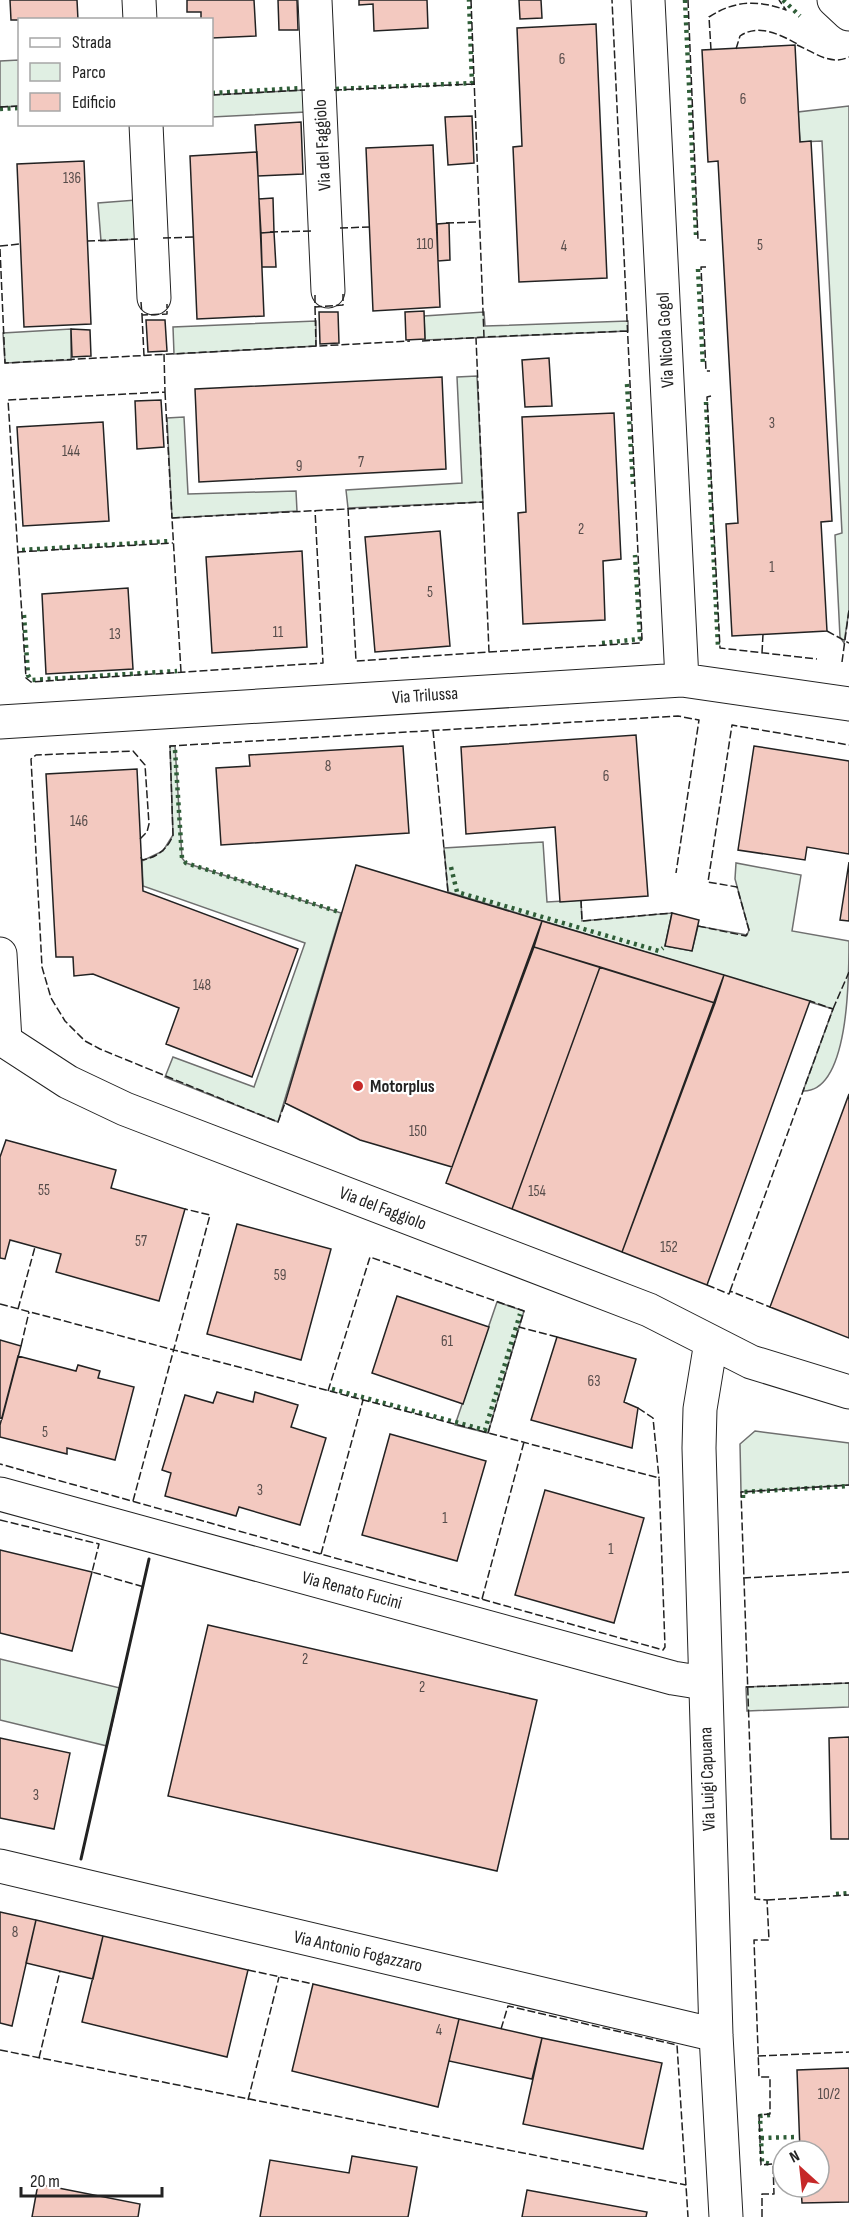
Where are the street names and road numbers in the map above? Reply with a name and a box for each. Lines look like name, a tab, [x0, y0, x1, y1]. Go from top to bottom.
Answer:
street label: Via del Faggiolo	[310, 99, 335, 191]
street label: Via Nicola Gogol	[653, 292, 678, 388]
street label: Via Trilussa	[391, 683, 459, 708]
street label: Via del Faggiolo	[336, 1182, 429, 1235]
street label: Via Renato Fucini	[299, 1567, 404, 1614]
street label: Via Luigi Capuana	[695, 1727, 720, 1831]
street label: Via Antonio Fogazzaro	[292, 1926, 424, 1976]

